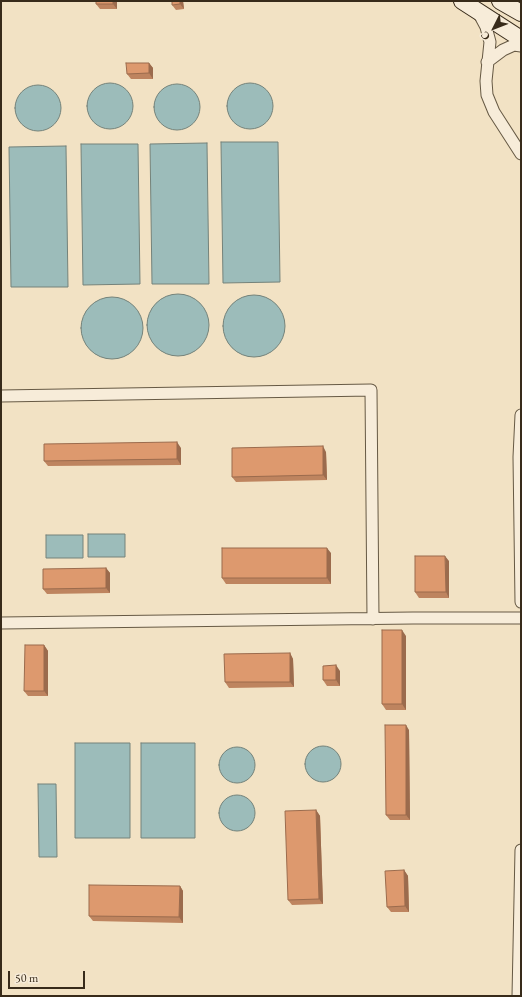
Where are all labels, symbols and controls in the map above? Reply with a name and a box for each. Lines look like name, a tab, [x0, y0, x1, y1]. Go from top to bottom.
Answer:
north arrow	[474, 8, 514, 48]
text: С	[477, 28, 493, 44]
scale bar	[10, 963, 87, 989]
text: 50 m	[15, 970, 38, 986]

